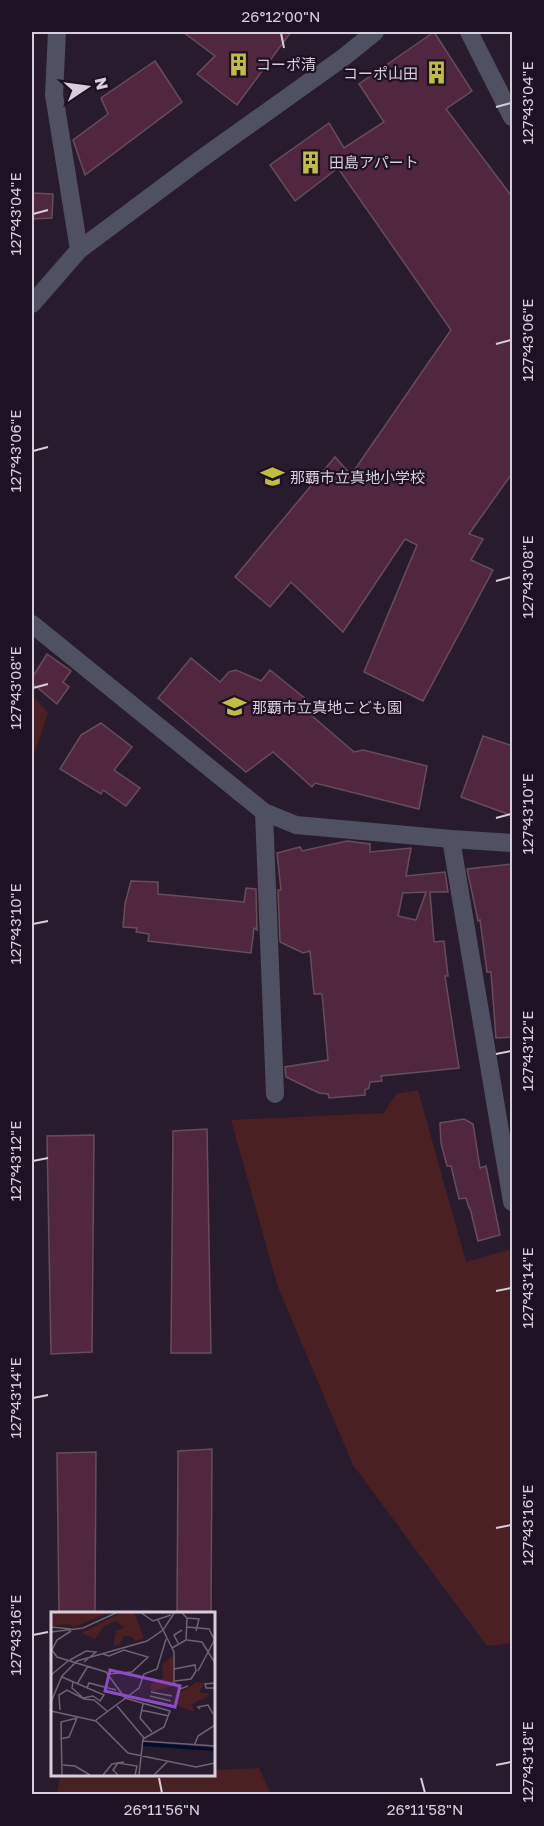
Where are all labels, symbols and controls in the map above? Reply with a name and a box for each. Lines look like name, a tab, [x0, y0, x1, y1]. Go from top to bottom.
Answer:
text: 26°12'00"N	[242, 7, 320, 25]
building icon: コーポ清	[225, 51, 251, 77]
place label: コーポ清	[256, 55, 316, 73]
north arrow	[57, 57, 117, 117]
building icon: コーポ山田	[423, 60, 449, 86]
text: 127°43'04"E	[518, 61, 536, 145]
place label: コーポ山田	[343, 64, 418, 82]
text: N	[91, 75, 113, 92]
building icon: 田島アパート	[298, 149, 324, 175]
place label: 田島アパート	[329, 153, 419, 171]
text: 127°43'04"E	[6, 172, 24, 256]
text: 127°43'06"E	[518, 298, 536, 382]
text: 127°43'06"E	[6, 409, 24, 493]
school or university icon: 那覇市立真地小学校	[259, 464, 285, 490]
place label: 那覇市立真地小学校	[290, 468, 425, 486]
text: 127°43'08"E	[518, 535, 536, 619]
text: 127°43'08"E	[6, 646, 24, 730]
school or university icon: 那覇市立真地こども園	[221, 694, 247, 720]
place label: 那覇市立真地こども園	[252, 698, 402, 716]
text: 127°43'10"E	[518, 773, 536, 855]
text: 127°43'10"E	[6, 883, 24, 965]
text: 127°43'12"E	[518, 1011, 536, 1091]
text: 127°43'12"E	[6, 1121, 24, 1201]
text: 127°43'14"E	[518, 1247, 536, 1329]
text: 127°43'14"E	[6, 1357, 24, 1439]
text: 127°43'16"E	[518, 1484, 536, 1566]
text: 127°43'16"E	[6, 1594, 24, 1676]
inset map	[51, 1612, 214, 1775]
text: 127°43'18"E	[518, 1721, 536, 1803]
text: 26°11'56"N	[124, 1800, 200, 1818]
text: 26°11'58"N	[387, 1800, 463, 1818]

